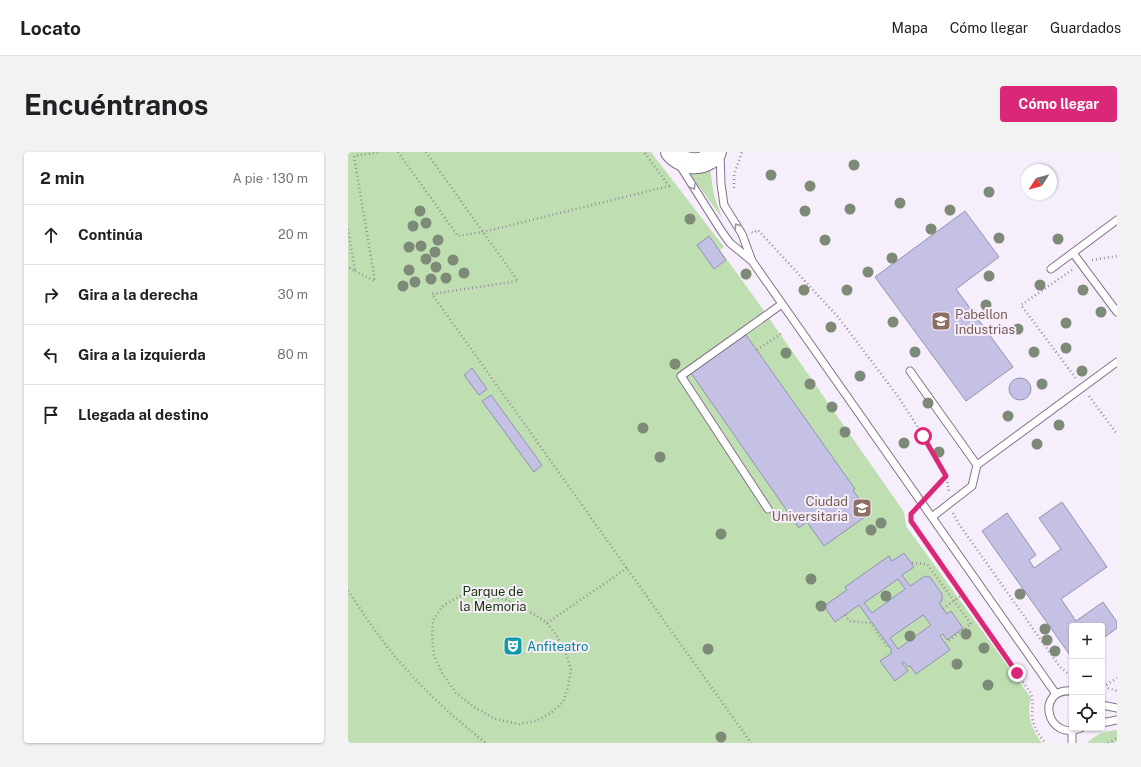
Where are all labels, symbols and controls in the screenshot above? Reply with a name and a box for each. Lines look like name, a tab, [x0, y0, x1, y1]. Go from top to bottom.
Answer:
text: Locato	[20, 17, 81, 39]
text: Mapa	[892, 20, 928, 36]
text: Cómo llegar	[950, 20, 1028, 36]
text: Guardados	[1050, 20, 1121, 36]
button: Cómo llegar	[1000, 86, 1117, 122]
text: Encuéntranos	[24, 88, 209, 121]
north arrow	[1021, 164, 1057, 200]
text: 2 min	[40, 168, 85, 188]
text: A pie · 130 m	[232, 171, 308, 186]
one-way arrow	[688, 183, 696, 190]
one-way arrow	[734, 223, 742, 230]
icon: ahead	[40, 224, 62, 246]
text: Continúa	[78, 226, 143, 243]
text: 20 m	[278, 227, 308, 242]
icon: right	[40, 284, 62, 306]
text: Gira a la derecha	[78, 286, 198, 303]
text: 30 m	[278, 287, 308, 302]
place label: Pabellon Industrias	[955, 307, 1015, 337]
school or university icon: Pabellon Industrias	[930, 310, 952, 332]
icon: left	[40, 344, 62, 366]
text: Gira a la izquierda	[78, 346, 206, 363]
text: 80 m	[277, 347, 308, 362]
icon: arrive	[40, 404, 62, 426]
text: Llegada al destino	[78, 406, 209, 423]
route start	[914, 427, 932, 445]
place label: Ciudad Universitaria	[772, 494, 848, 524]
school or university icon: Ciudad Universitaria	[851, 497, 873, 519]
park label: Parque de la Memoria	[459, 584, 527, 614]
map controls	[1069, 623, 1105, 731]
button: +	[1069, 623, 1105, 659]
theatre icon: Anfiteatro	[502, 635, 524, 657]
place label: Anfiteatro	[527, 639, 588, 654]
button: −	[1069, 659, 1105, 695]
route end	[1008, 664, 1026, 682]
button: locate	[1069, 695, 1105, 731]

